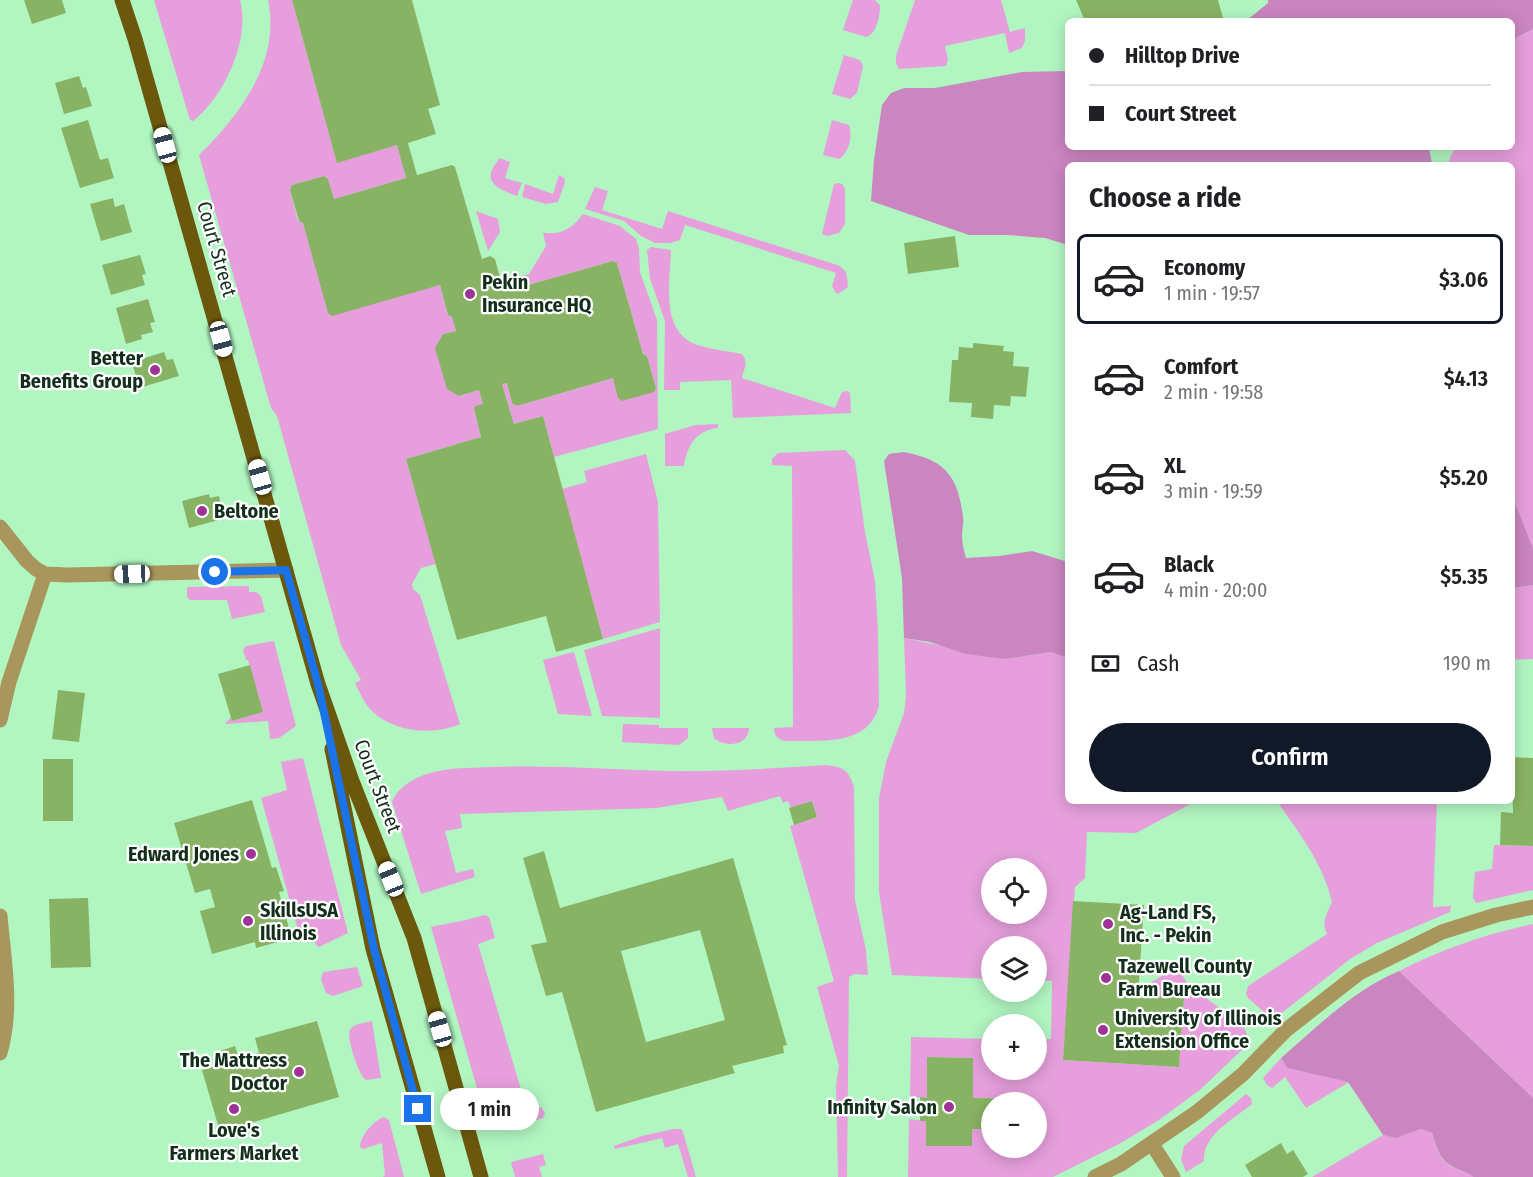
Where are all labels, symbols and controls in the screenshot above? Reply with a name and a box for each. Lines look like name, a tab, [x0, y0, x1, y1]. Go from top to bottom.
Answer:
text: Hilltop Drive	[1125, 42, 1240, 69]
text: Court Street	[1125, 100, 1236, 127]
car	[152, 125, 178, 165]
text: Choose a ride	[1089, 182, 1241, 214]
street label: Court Street	[192, 199, 242, 300]
icon: car	[1092, 252, 1146, 306]
text: Economy	[1164, 254, 1245, 281]
text: $3.06	[1439, 266, 1488, 293]
place label: Pekin Insurance HQ	[482, 270, 592, 317]
text: 1 min · 19:57	[1164, 281, 1260, 305]
marker: Pekin Insurance HQ	[463, 287, 477, 301]
car	[208, 319, 234, 359]
place label: Better Benefits Group	[20, 346, 144, 393]
icon: car	[1092, 351, 1146, 405]
text: Comfort	[1164, 353, 1238, 380]
marker: Better Benefits Group	[148, 363, 162, 377]
text: $4.13	[1444, 365, 1488, 392]
text: 2 min · 19:58	[1164, 380, 1263, 404]
icon: car	[1092, 450, 1146, 504]
text: XL	[1164, 452, 1186, 479]
car	[246, 457, 274, 497]
text: $5.20	[1440, 464, 1488, 491]
text: 3 min · 19:59	[1164, 479, 1263, 503]
place label: Beltone	[214, 499, 279, 523]
marker: Beltone	[195, 504, 209, 518]
icon: car	[1092, 549, 1146, 603]
text: Black	[1164, 551, 1214, 578]
route start	[201, 558, 228, 585]
text: $5.35	[1440, 563, 1488, 590]
car	[114, 564, 150, 584]
text: 4 min · 20:00	[1164, 578, 1267, 602]
icon: cash	[1089, 647, 1122, 680]
text: Cash	[1137, 650, 1180, 677]
text: 190 m	[1443, 651, 1491, 675]
button: Confirm	[1089, 723, 1491, 792]
street label: Court Street	[349, 736, 407, 837]
place label: Edward Jones	[128, 842, 239, 866]
marker: Edward Jones	[244, 847, 258, 861]
map controls	[981, 858, 1047, 1158]
button: locate	[981, 858, 1047, 924]
car	[376, 859, 406, 899]
place label: SkillsUSA Illinois	[260, 898, 339, 945]
place label: Ag-Land FS, Inc. - Pekin	[1119, 900, 1216, 947]
marker: SkillsUSA Illinois	[241, 914, 255, 928]
marker: Ag-Land FS, Inc. - Pekin	[1101, 917, 1115, 931]
button: layers	[981, 936, 1047, 1002]
place label: Tazewell County Farm Bureau	[1118, 954, 1253, 1001]
marker: Tazewell County Farm Bureau	[1099, 971, 1113, 985]
place label: University of Illinois Extension Office	[1115, 1006, 1282, 1053]
car	[426, 1009, 454, 1049]
button: +	[981, 1014, 1047, 1080]
marker: University of Illinois Extension Office	[1096, 1023, 1110, 1037]
place label: The Mattress Doctor	[180, 1048, 288, 1095]
marker: The Mattress Doctor	[292, 1065, 306, 1079]
callout: 1 min	[439, 1088, 538, 1130]
button: −	[981, 1092, 1047, 1158]
route end	[404, 1095, 431, 1122]
place label: Infinity Salon	[827, 1095, 937, 1119]
text: 1 min	[468, 1097, 511, 1121]
marker: Infinity Salon	[942, 1100, 956, 1114]
marker: Love's Farmers Market	[227, 1102, 241, 1116]
place label: Love's Farmers Market	[169, 1118, 299, 1165]

